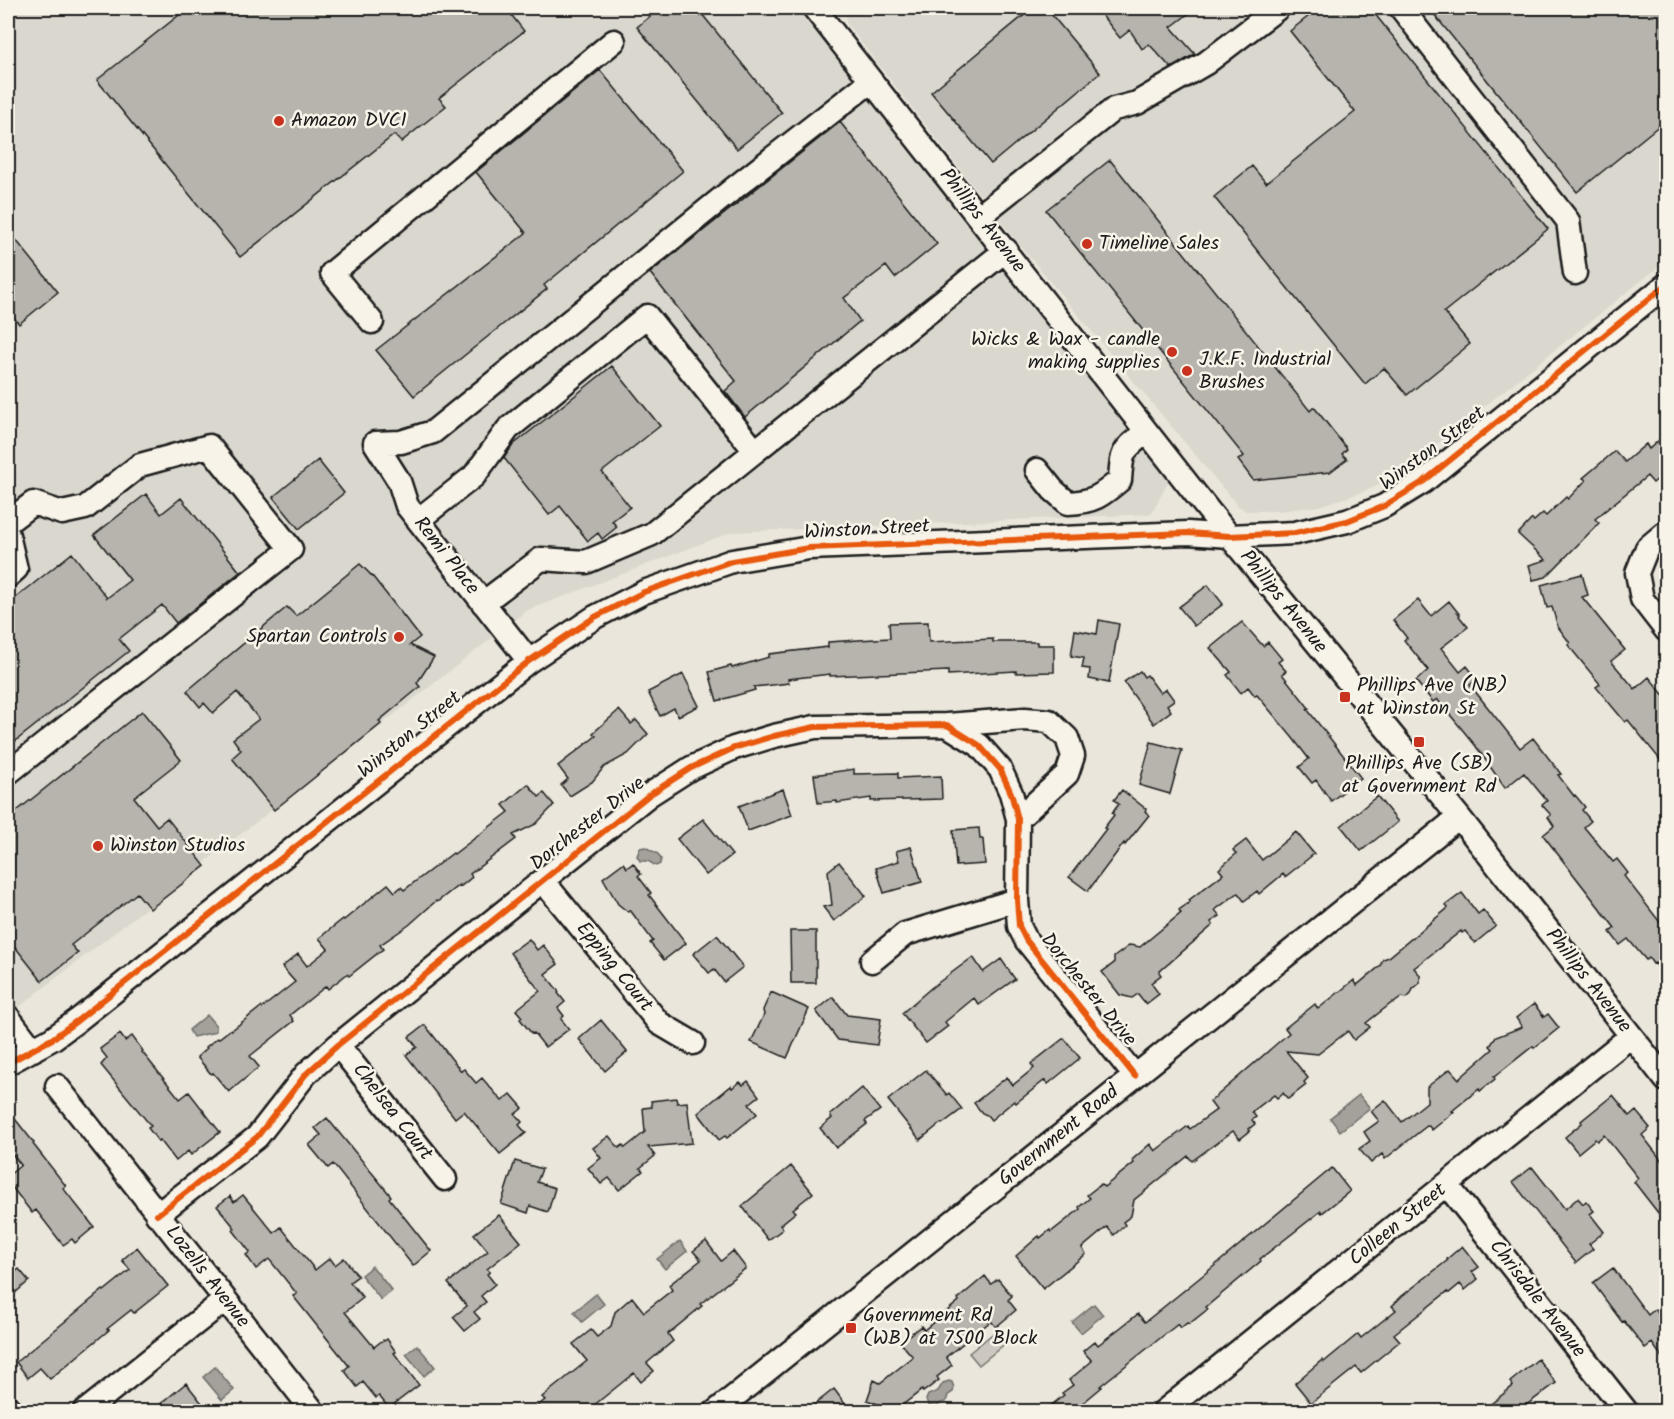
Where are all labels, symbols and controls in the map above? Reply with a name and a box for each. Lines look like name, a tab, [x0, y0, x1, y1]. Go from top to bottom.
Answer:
place label: Amazon DVC1	[291, 105, 407, 137]
marker: Amazon DVC1	[272, 114, 286, 128]
street label: Phillips Avenue	[931, 162, 1033, 280]
place label: Timeline Sales	[1099, 228, 1220, 260]
marker: Timeline Sales	[1080, 237, 1094, 251]
place label: Wicks & Wax - candle making supplies	[971, 324, 1160, 379]
place label: J.K.F. Industrial Brushes	[1199, 344, 1331, 399]
marker: Wicks & Wax - candle making supplies	[1165, 345, 1179, 359]
marker: J.K.F. Industrial Brushes	[1180, 364, 1194, 378]
street label: Winston Street	[1373, 398, 1493, 500]
street label: Remi Place	[405, 510, 487, 602]
street label: Winston Street	[803, 511, 931, 549]
street label: Phillips Avenue	[1231, 543, 1335, 661]
place label: Spartan Controls	[246, 621, 387, 653]
marker: Spartan Controls	[392, 630, 406, 644]
place label: Phillips Ave (NB) at Winston St	[1357, 670, 1508, 725]
street label: Winston Street	[351, 683, 469, 787]
marker: Phillips Ave (NB) at Winston St	[1338, 690, 1352, 704]
marker: Phillips Ave (SB) at Government Rd	[1412, 735, 1426, 749]
place label: Phillips Ave (SB) at Government Rd	[1342, 748, 1497, 803]
street label: Dorchester Drive	[523, 769, 653, 879]
place label: Winston Studios	[110, 830, 246, 862]
marker: Winston Studios	[91, 839, 105, 853]
street label: Epping Court	[567, 915, 661, 1020]
street label: Phillips Avenue	[1537, 922, 1639, 1040]
street label: Dorchester Drive	[1032, 926, 1144, 1054]
street label: Chelsea Court	[344, 1056, 441, 1168]
street label: Government Road	[992, 1077, 1127, 1195]
street label: Colleen Street	[1342, 1175, 1454, 1275]
street label: Lozells Avenue	[157, 1219, 257, 1335]
street label: Chrisdale Avenue	[1480, 1233, 1594, 1365]
place label: Government Rd (WB) at 7500 Block	[863, 1300, 1038, 1355]
marker: Government Rd (WB) at 7500 Block	[844, 1321, 858, 1335]

